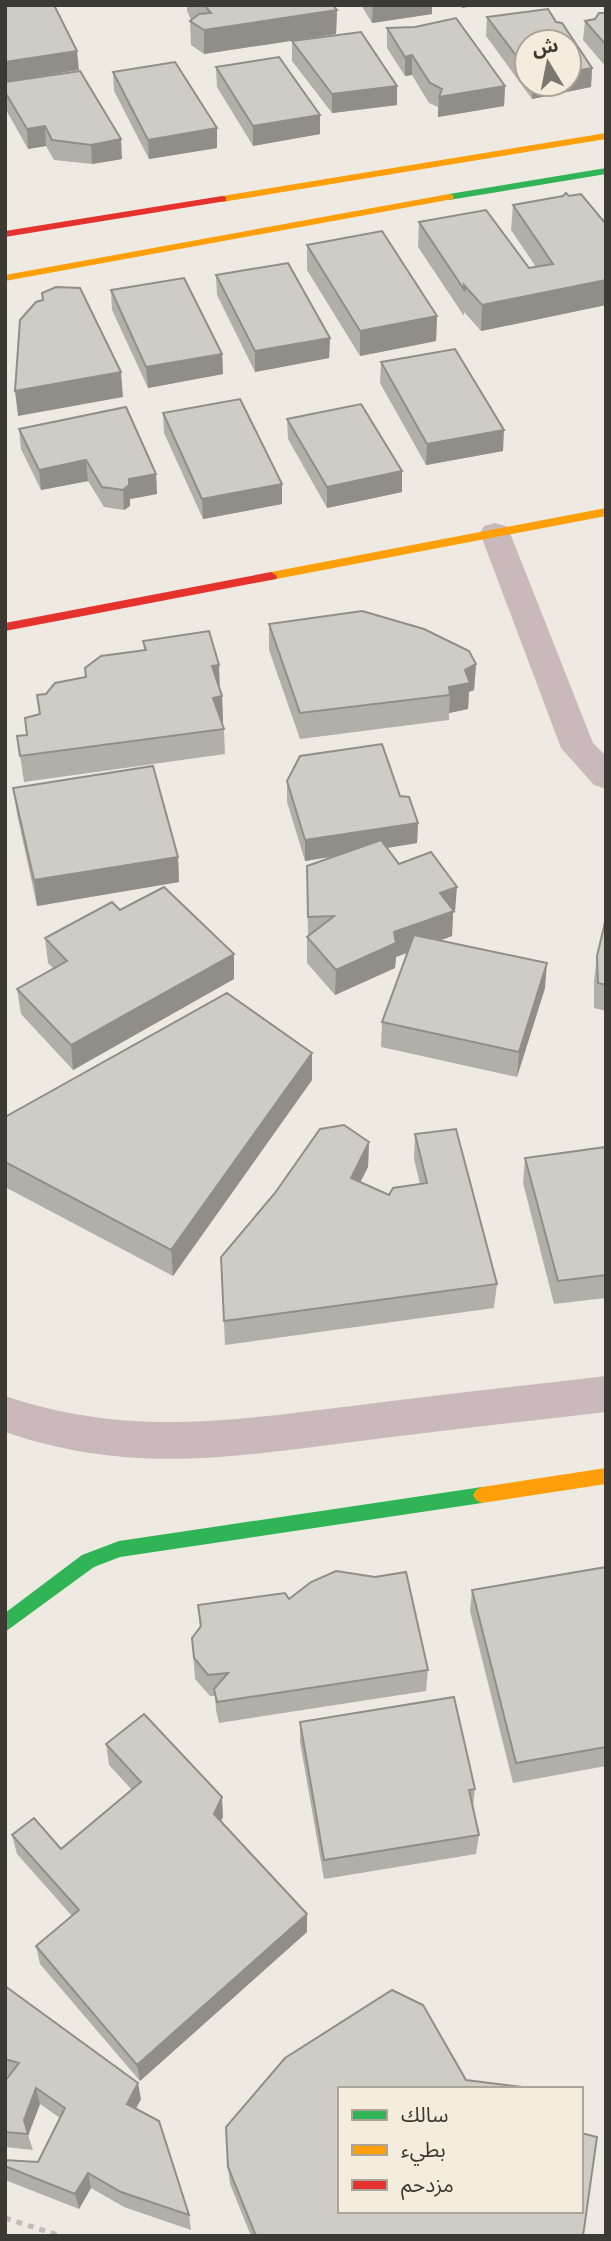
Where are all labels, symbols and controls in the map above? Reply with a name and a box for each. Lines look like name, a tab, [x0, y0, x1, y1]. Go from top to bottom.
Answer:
north arrow	[513, 28, 583, 98]
text: ش	[530, 31, 560, 61]
legend	[338, 2087, 583, 2213]
text: سالك	[401, 2100, 448, 2128]
text: بطيء	[401, 2135, 446, 2166]
text: مزدحم	[401, 2170, 454, 2200]

